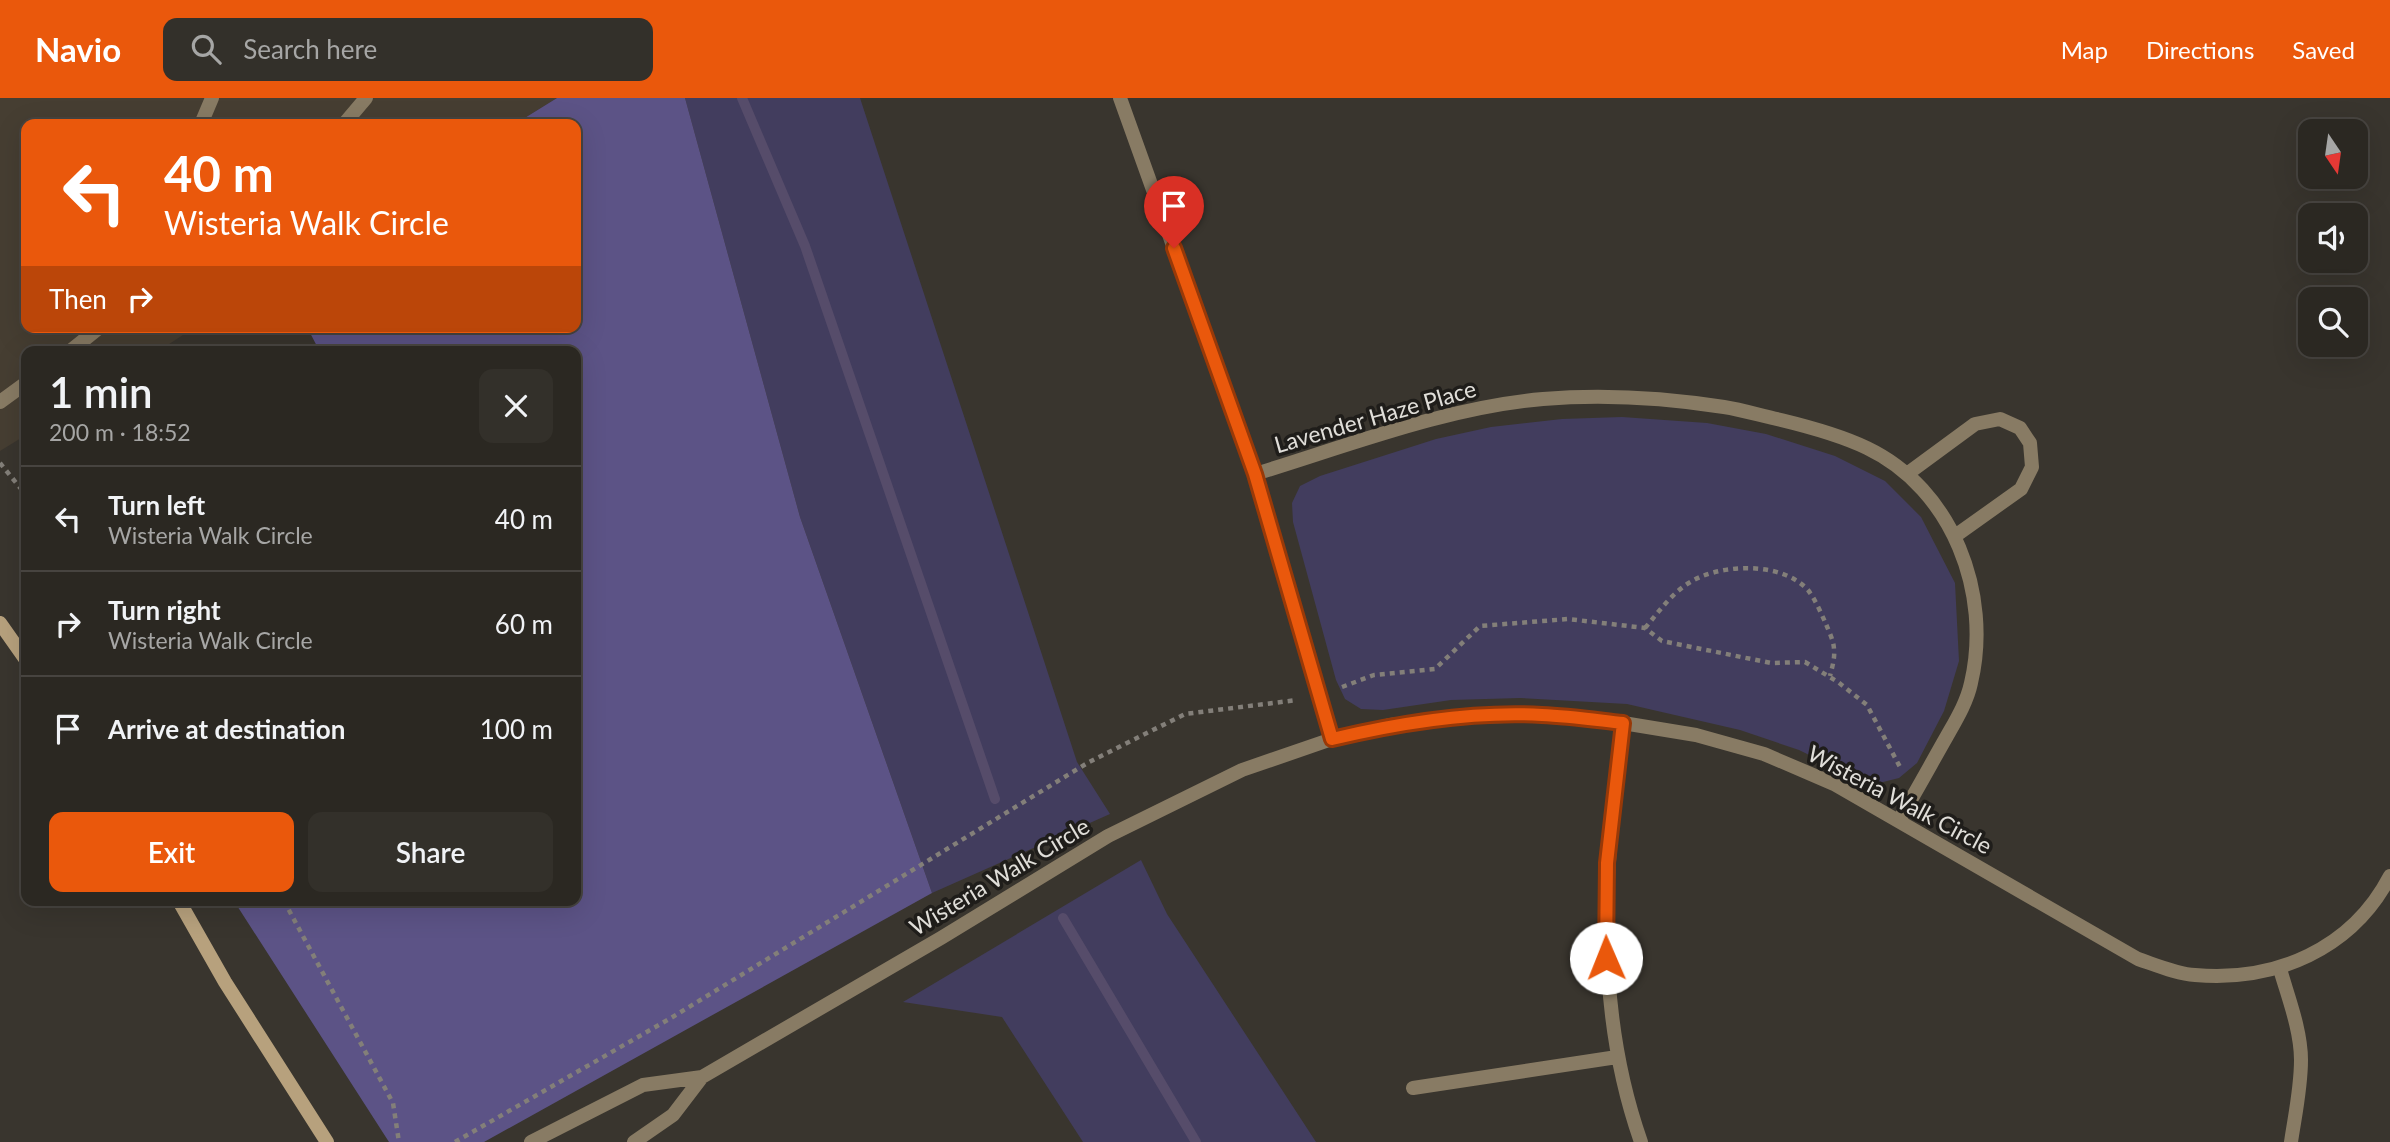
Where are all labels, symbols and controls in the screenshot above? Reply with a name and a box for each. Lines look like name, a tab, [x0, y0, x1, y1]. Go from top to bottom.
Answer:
search box	[163, 18, 653, 81]
text: Navio	[35, 29, 121, 69]
icon: search	[187, 30, 225, 68]
text: Search here	[243, 33, 377, 65]
text: Map	[2061, 35, 2108, 64]
text: Directions	[2146, 35, 2254, 64]
text: Saved	[2292, 35, 2355, 64]
north arrow	[2298, 119, 2368, 189]
map controls	[2298, 119, 2368, 357]
text: 40 m	[164, 144, 274, 202]
icon: left	[49, 147, 140, 238]
pin	[1144, 176, 1204, 248]
icon: arrive	[1155, 187, 1193, 225]
text: Wisteria Walk Circle	[164, 203, 449, 242]
button: sound	[2298, 203, 2368, 273]
icon: right	[121, 280, 159, 318]
text: Then	[49, 283, 107, 315]
button: search	[2298, 287, 2368, 357]
text: 1 min	[49, 367, 153, 417]
button: close	[479, 369, 553, 443]
street label: Lavender Haze Place	[1271, 374, 1479, 458]
text: 200 m · 18:52	[49, 418, 191, 446]
text: Turn left	[108, 489, 205, 521]
icon: left	[49, 500, 87, 538]
text: 40 m	[495, 503, 553, 535]
text: Wisteria Walk Circle	[108, 521, 313, 549]
text: Turn right	[108, 594, 221, 626]
icon: right	[49, 605, 87, 643]
text: 60 m	[495, 608, 553, 640]
text: Wisteria Walk Circle	[108, 626, 313, 654]
icon: arrive	[49, 710, 87, 748]
text: Arrive at destination	[108, 713, 345, 745]
text: 100 m	[480, 713, 553, 745]
street label: Wisteria Walk Circle	[1803, 739, 1997, 859]
street label: Wisteria Walk Circle	[904, 811, 1094, 941]
button: Exit	[49, 812, 294, 892]
button: Share	[308, 812, 553, 892]
position arrow	[1569, 921, 1643, 995]

